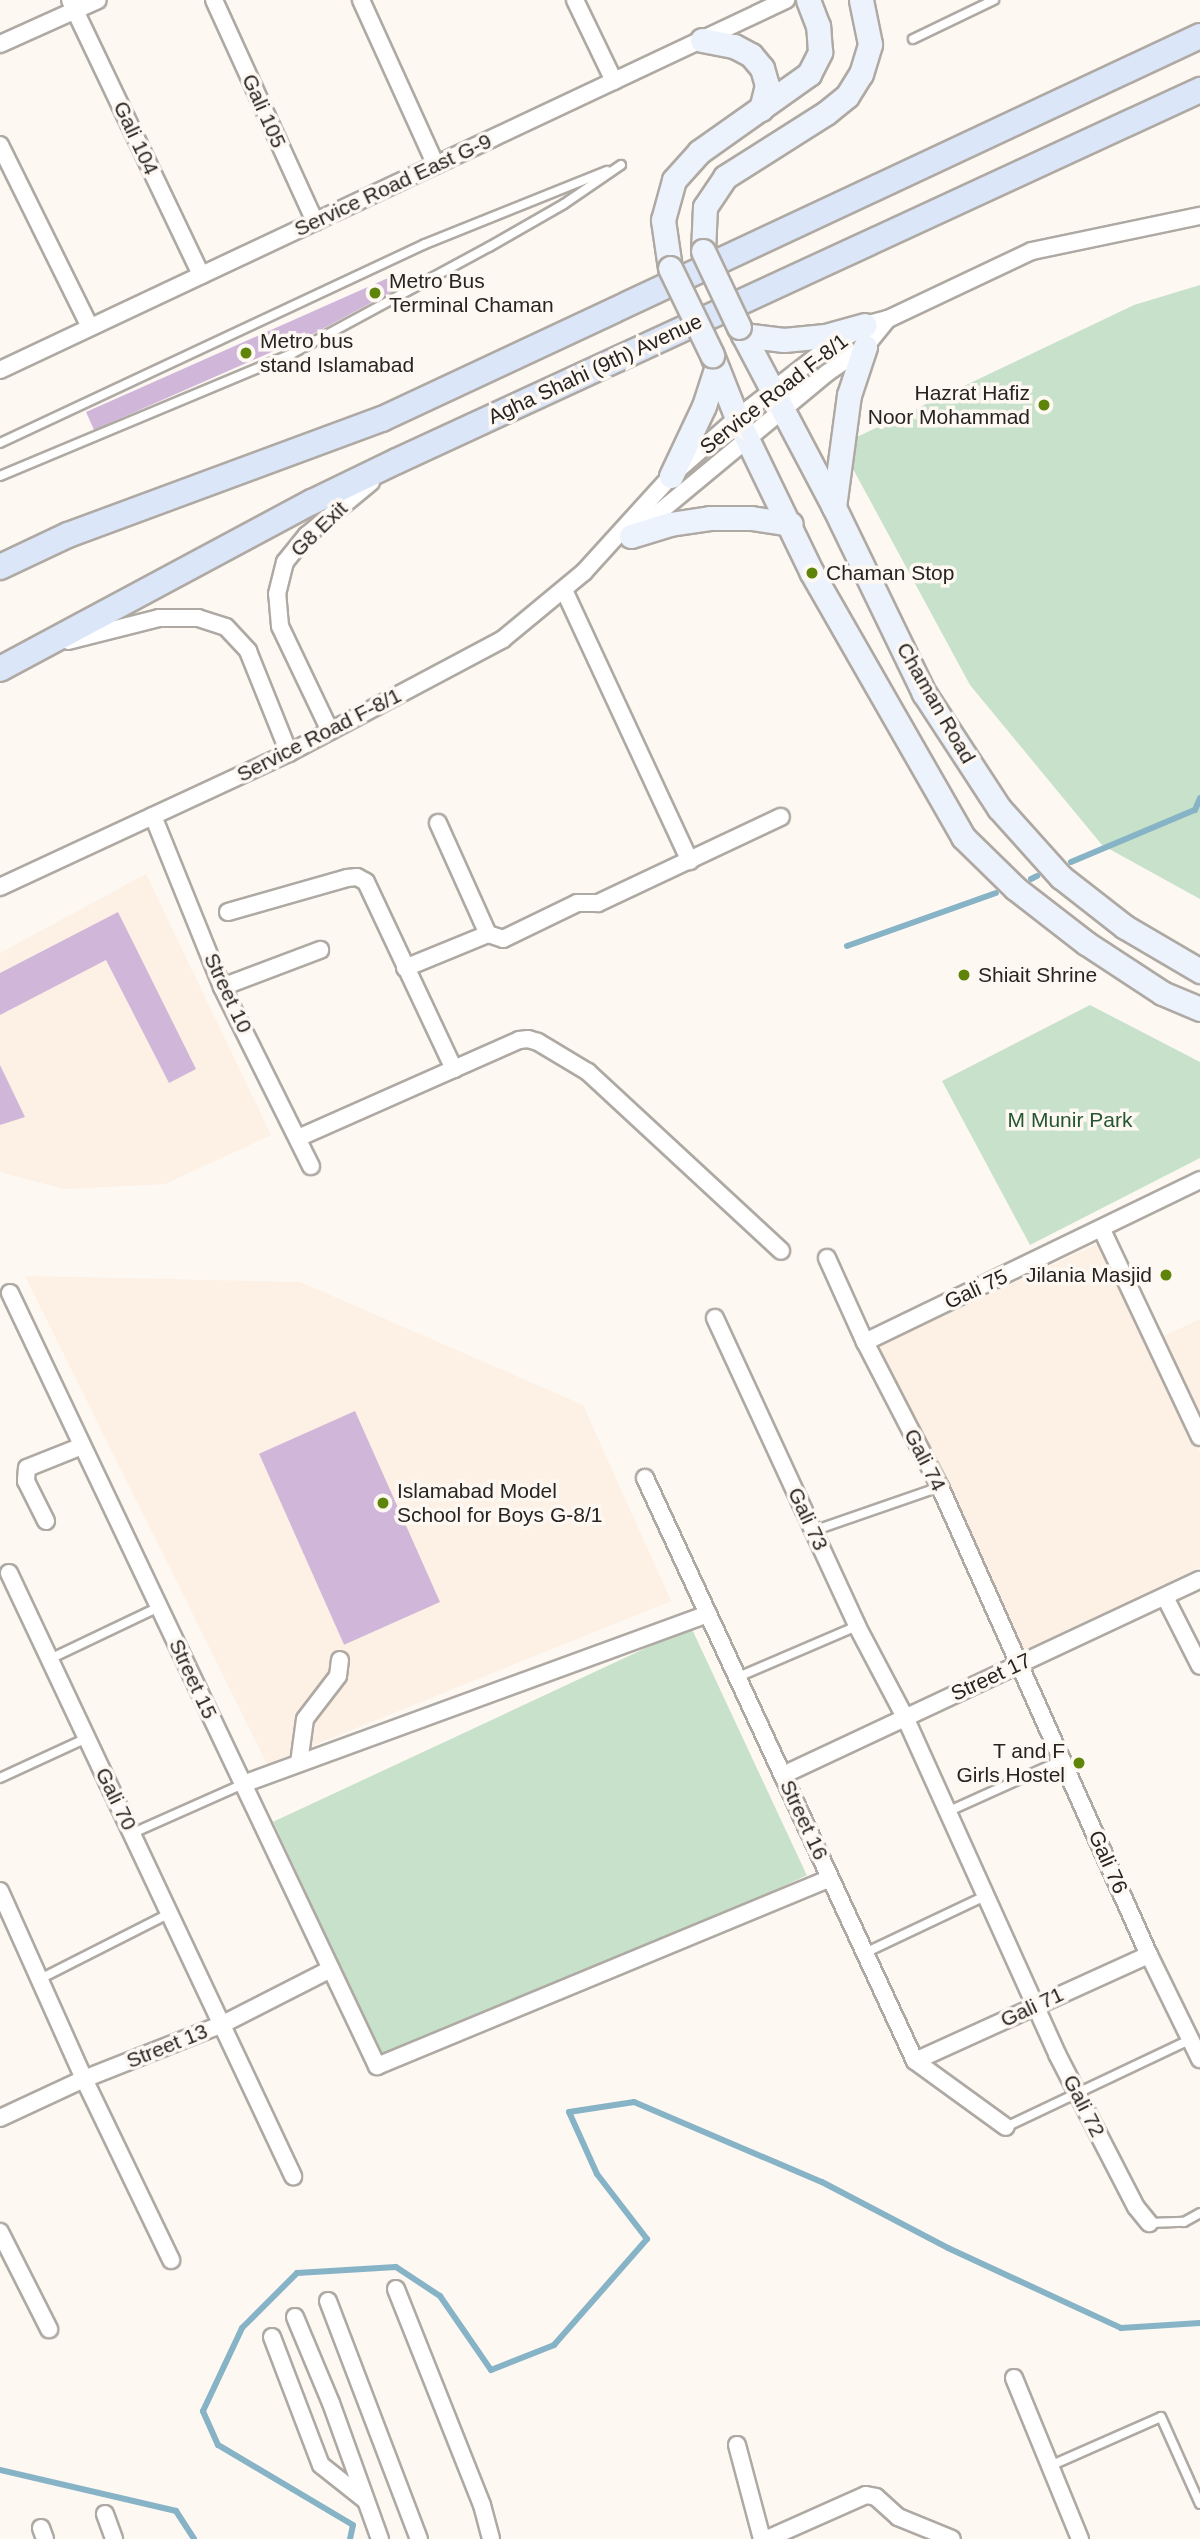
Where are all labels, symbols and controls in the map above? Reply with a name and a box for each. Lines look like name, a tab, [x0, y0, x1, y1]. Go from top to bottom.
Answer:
street label: Gali 105	[237, 70, 291, 152]
street label: Gali 104	[108, 97, 164, 179]
street label: Service Road East G-9	[290, 128, 496, 242]
place label: Metro Bus Terminal Chaman	[389, 268, 554, 318]
marker: Metro Bus Terminal Chaman	[367, 285, 383, 301]
street label: Agha Shahi (9th) Avenue	[484, 308, 706, 430]
place label: Metro bus stand Islamabad	[260, 328, 414, 378]
street label: Service Road F-8/1	[695, 328, 853, 460]
marker: Metro bus stand Islamabad	[238, 345, 254, 361]
place label: Hazrat Hafiz Noor Mohammad	[868, 380, 1030, 430]
marker: Hazrat Hafiz Noor Mohammad	[1036, 397, 1052, 413]
street label: G8 Exit	[285, 496, 353, 562]
place label: Chaman Stop	[826, 560, 954, 586]
marker: Chaman Stop	[804, 565, 820, 581]
street label: Chaman Road	[891, 638, 981, 768]
street label: Service Road F-8/1	[233, 683, 405, 787]
street label: Street 10	[199, 949, 257, 1037]
place label: Shiait Shrine	[978, 962, 1097, 988]
marker: Shiait Shrine	[956, 967, 972, 983]
park label: M Munir Park	[1008, 1107, 1132, 1133]
place label: Jilania Masjid	[1026, 1262, 1152, 1288]
street label: Gali 75	[941, 1264, 1011, 1314]
marker: Jilania Masjid	[1158, 1267, 1174, 1283]
street label: Gali 74	[899, 1425, 951, 1495]
place label: Islamabad Model School for Boys G-8/1	[397, 1478, 602, 1528]
street label: Gali 73	[783, 1484, 833, 1554]
marker: Islamabad Model School for Boys G-8/1	[375, 1495, 391, 1511]
street label: Street 15	[164, 1635, 222, 1723]
street label: Street 17	[947, 1648, 1035, 1706]
place label: T and F Girls Hostel	[956, 1738, 1065, 1788]
marker: T and F Girls Hostel	[1071, 1755, 1087, 1771]
street label: Gali 70	[90, 1764, 142, 1834]
street label: Street 16	[775, 1776, 833, 1864]
street label: Gali 76	[1083, 1826, 1133, 1898]
street label: Gali 71	[997, 1982, 1067, 2032]
street label: Street 13	[123, 2018, 211, 2074]
street label: Gali 72	[1058, 2071, 1110, 2141]

